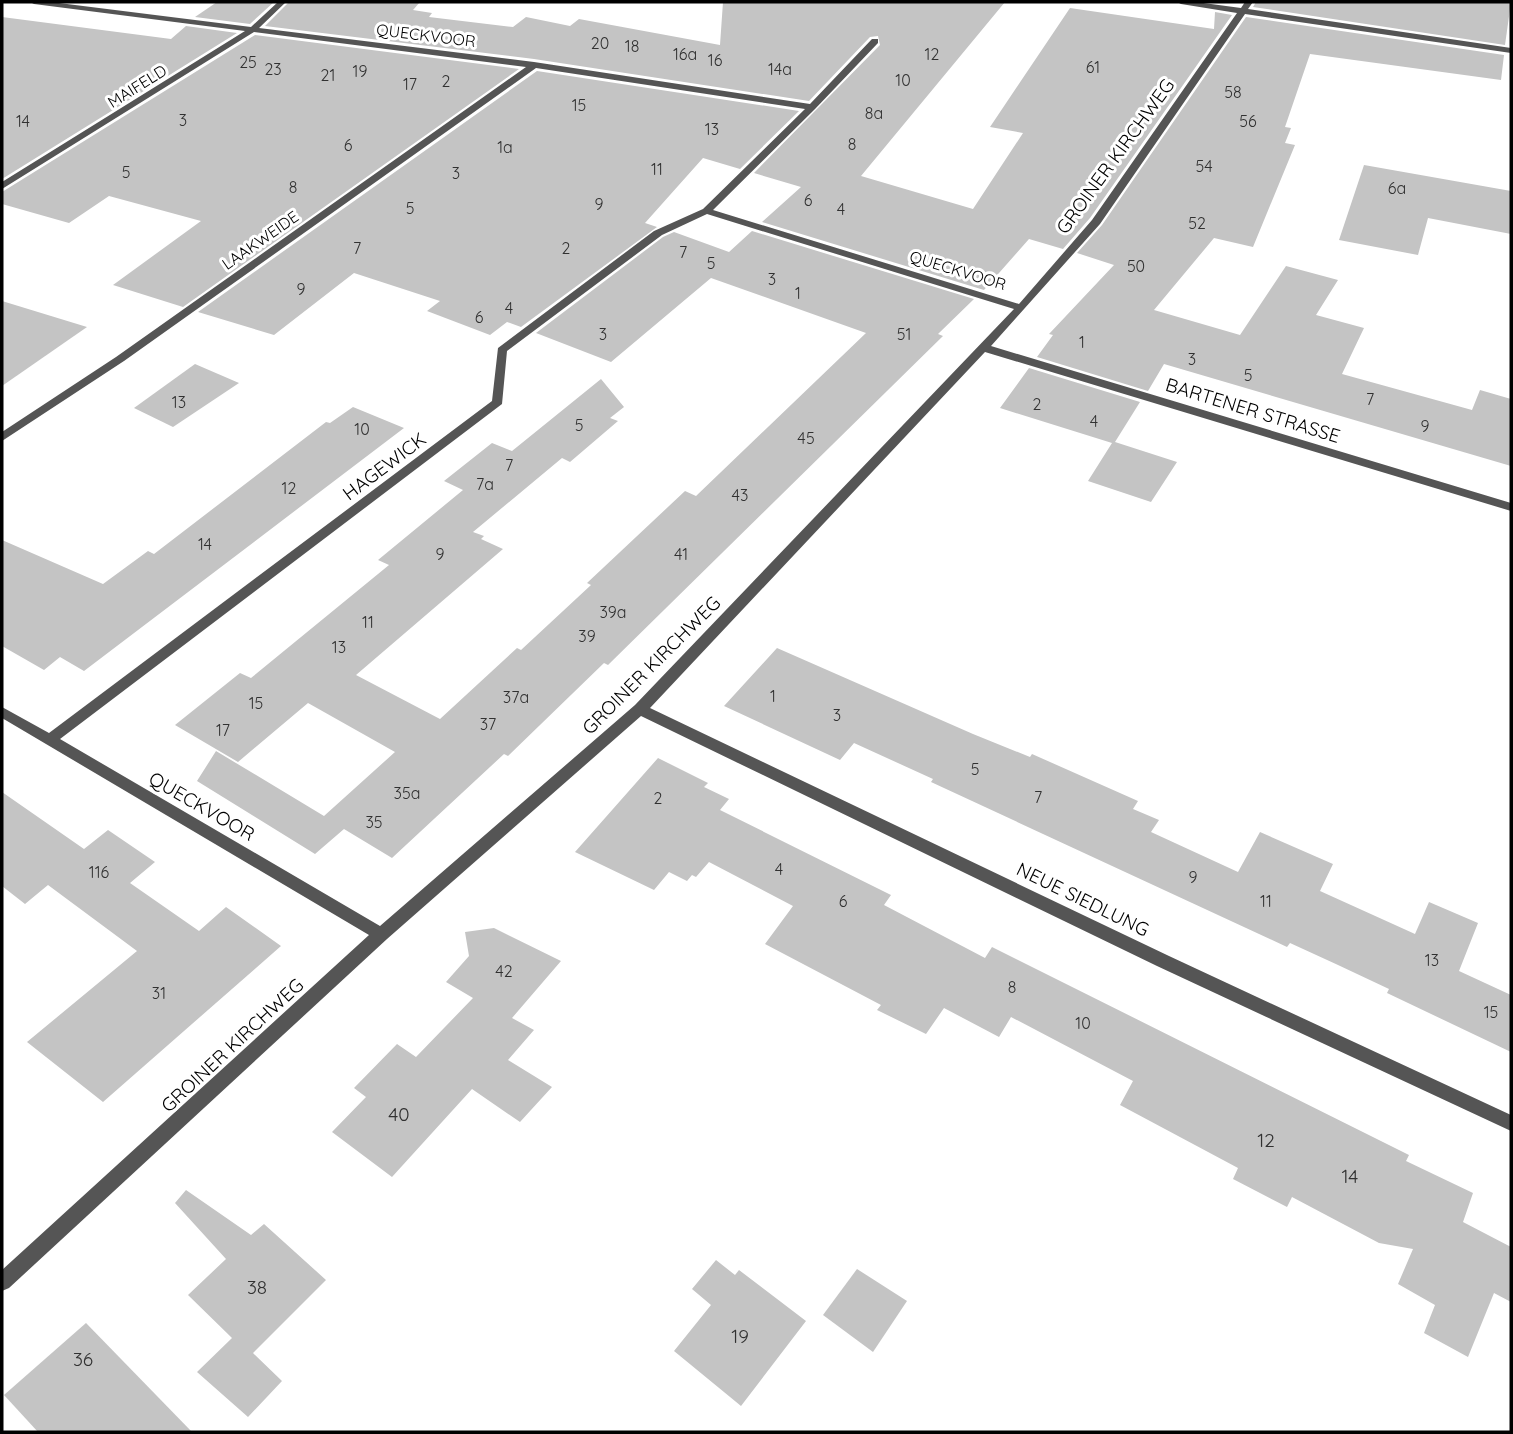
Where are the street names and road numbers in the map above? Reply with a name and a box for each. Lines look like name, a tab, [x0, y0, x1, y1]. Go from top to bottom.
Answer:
street label: QUECKVOOR	[375, 19, 477, 51]
street label: MAIFELD	[104, 60, 170, 112]
street label: GROINER KIRCHWEG	[1051, 74, 1179, 238]
street label: LAAKWEIDE	[218, 206, 302, 274]
street label: QUECKVOOR	[907, 246, 1009, 294]
street label: BARTENER STRASSE	[1163, 372, 1343, 448]
street label: HAGEWICK	[338, 427, 430, 505]
street label: GROINER KIRCHWEG	[577, 591, 725, 739]
street label: QUECKVOOR	[145, 766, 259, 846]
street label: NEUE SIEDLUNG	[1013, 857, 1153, 941]
street label: GROINER KIRCHWEG	[156, 973, 308, 1117]

